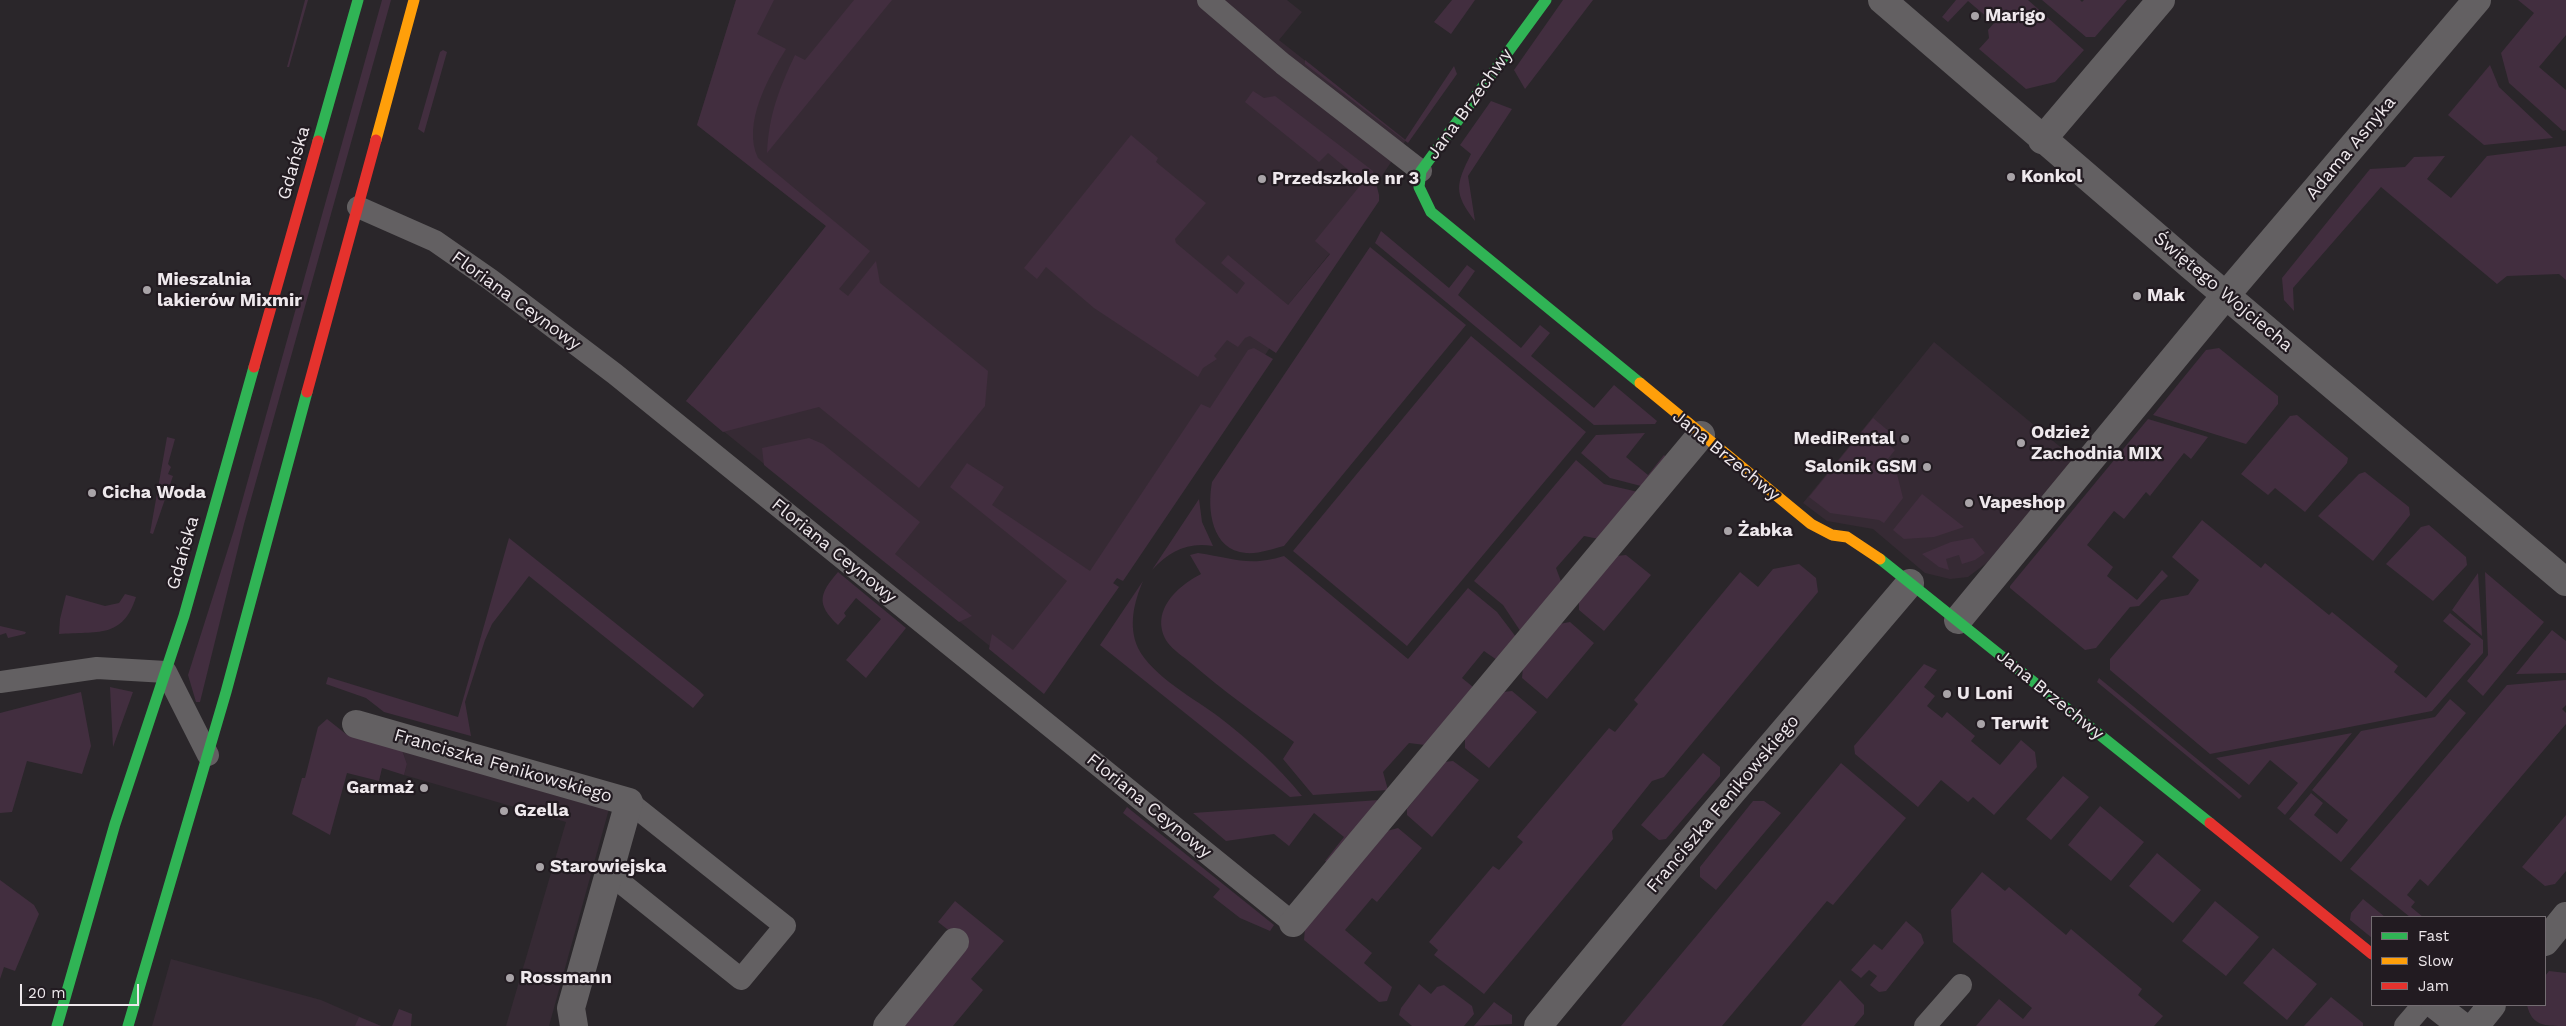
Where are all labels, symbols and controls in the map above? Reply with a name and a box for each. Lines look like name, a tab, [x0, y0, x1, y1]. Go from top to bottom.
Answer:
place label: Marigo	[1985, 5, 2046, 27]
marker: Marigo	[1969, 10, 1981, 22]
street label: Jana Brzechwy	[1423, 44, 1517, 164]
street label: Adama Asnyka	[2301, 92, 2401, 204]
street label: Gdańska	[273, 124, 315, 202]
place label: Konkol	[2021, 166, 2082, 188]
place label: Przedszkole nr 3	[1272, 168, 1419, 190]
marker: Konkol	[2005, 171, 2017, 183]
marker: Przedszkole nr 3	[1256, 173, 1268, 185]
street label: Świętego Wojciecha	[2149, 228, 2297, 356]
street label: Floriana Ceynowy	[447, 247, 585, 355]
place label: Mieszalnia lakierów Mixmir	[157, 269, 302, 312]
marker: Mieszalnia lakierów Mixmir	[141, 284, 153, 296]
place label: Mak	[2147, 285, 2185, 307]
marker: Mak	[2131, 290, 2143, 302]
street label: Jana Brzechwy	[1668, 406, 1784, 506]
place label: Odzież Zachodnia MIX	[2031, 422, 2162, 464]
place label: MediRental	[1794, 428, 1895, 450]
marker: MediRental	[1899, 433, 1911, 445]
marker: Odzież Zachodnia MIX	[2015, 437, 2027, 449]
place label: Salonik GSM	[1805, 456, 1917, 478]
marker: Salonik GSM	[1921, 461, 1933, 473]
place label: Cicha Woda	[102, 482, 206, 504]
marker: Cicha Woda	[86, 487, 98, 499]
place label: Vapeshop	[1979, 492, 2065, 514]
street label: Floriana Ceynowy	[767, 494, 901, 608]
marker: Vapeshop	[1963, 497, 1975, 509]
street label: Gdańska	[162, 514, 204, 592]
place label: Żabka	[1738, 520, 1793, 542]
marker: Żabka	[1722, 525, 1734, 537]
street label: Jana Brzechwy	[1992, 645, 2108, 745]
place label: U Loni	[1957, 683, 2013, 705]
marker: U Loni	[1941, 688, 1953, 700]
street label: Franciszka Fenikowskiego	[1642, 711, 1804, 897]
place label: Terwit	[1991, 713, 2049, 735]
marker: Terwit	[1975, 718, 1987, 730]
street label: Franciszka Fenikowskiego	[392, 725, 614, 807]
street label: Floriana Ceynowy	[1082, 749, 1216, 863]
place label: Garmaż	[346, 777, 414, 799]
marker: Garmaż	[418, 782, 430, 794]
place label: Gzella	[514, 800, 569, 822]
marker: Gzella	[498, 805, 510, 817]
place label: Starowiejska	[550, 856, 666, 878]
marker: Starowiejska	[534, 861, 546, 873]
legend	[2371, 916, 2546, 1006]
text: Fast	[2418, 927, 2449, 945]
text: Slow	[2418, 952, 2454, 970]
place label: Rossmann	[520, 967, 612, 989]
marker: Rossmann	[504, 972, 516, 984]
scale bar	[22, 974, 141, 1006]
text: Jam	[2418, 977, 2449, 995]
text: 20 m	[28, 984, 66, 1002]

